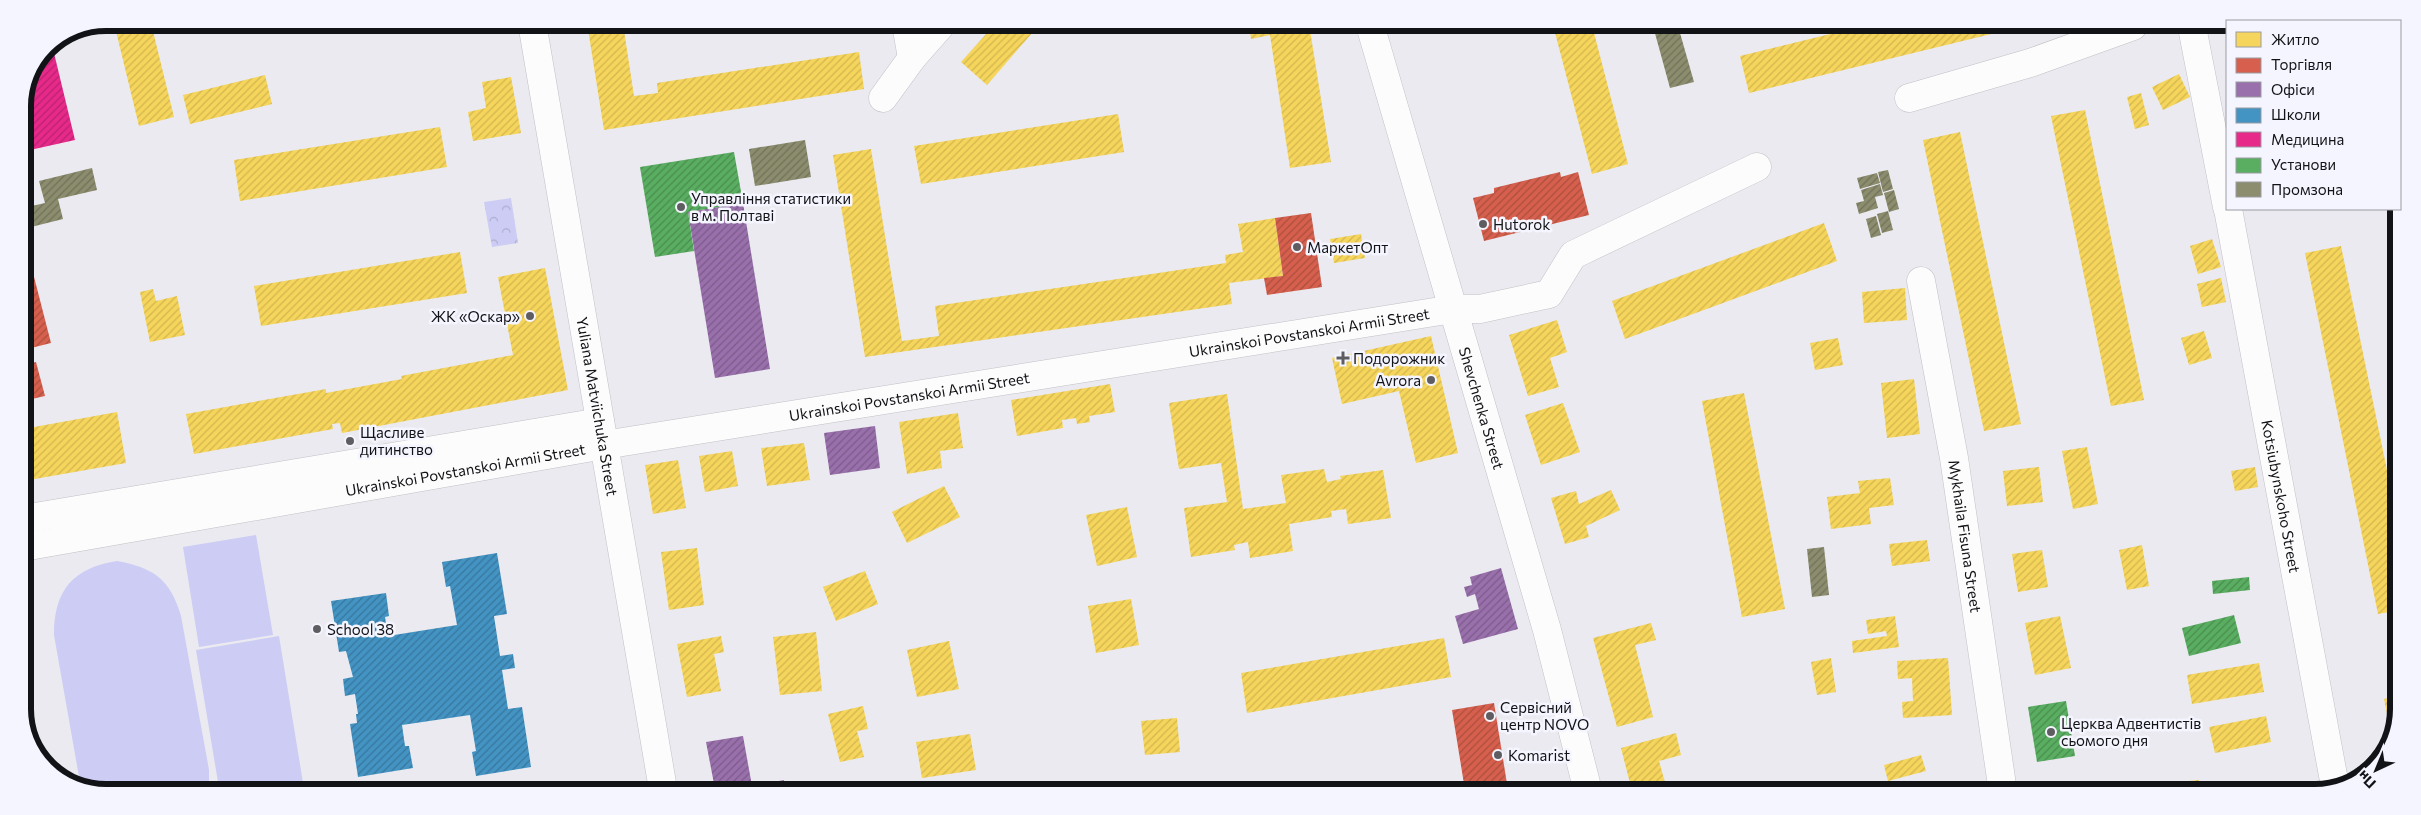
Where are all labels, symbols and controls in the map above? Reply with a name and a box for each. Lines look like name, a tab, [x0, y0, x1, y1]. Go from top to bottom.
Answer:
legend	[2226, 20, 2401, 210]
text: Житло	[2271, 30, 2319, 48]
text: Торгівля	[2271, 55, 2332, 73]
text: Офіси	[2271, 80, 2315, 98]
text: Школи	[2271, 105, 2320, 123]
text: Медицина	[2271, 130, 2344, 148]
text: Установи	[2271, 155, 2336, 173]
text: Промзона	[2271, 180, 2343, 198]
place label: Управління статистики в м. Полтаві	[691, 189, 851, 224]
marker: Управління статистики в м. Полтаві	[675, 201, 687, 213]
place label: Hutorok	[1493, 215, 1550, 233]
marker: Hutorok	[1477, 218, 1489, 230]
place label: МаркетОпт	[1307, 238, 1388, 256]
marker: МаркетОпт	[1291, 241, 1303, 253]
street label: Ukrainskoi Povstanskoi Armii Street	[1188, 304, 1431, 360]
place label: ЖК «Оскар»	[431, 307, 520, 325]
marker: ЖК «Оскар»	[524, 310, 536, 322]
street label: Yuliana Matviichuka Street	[573, 315, 622, 497]
street label: Shevchenka Street	[1456, 345, 1508, 471]
place label: Подорожник	[1353, 349, 1445, 367]
marker: Подорожник	[1337, 352, 1349, 364]
street label: Ukrainskoi Povstanskoi Armii Street	[788, 368, 1031, 424]
place label: Avrora	[1375, 371, 1421, 389]
marker: Avrora	[1425, 374, 1437, 386]
street label: Kotsiubynskoho Street	[2258, 418, 2304, 574]
place label: Щасливе дитинство	[360, 423, 433, 458]
marker: Щасливе дитинство	[344, 435, 356, 447]
street label: Ukrainskoi Povstanskoi Armii Street	[344, 439, 587, 499]
street label: Mykhaila Fisuna Street	[1945, 459, 1986, 614]
place label: School 38	[327, 620, 394, 638]
marker: School 38	[311, 623, 323, 635]
place label: Сервісний центр NOVO	[1500, 698, 1589, 733]
marker: Сервісний центр NOVO	[1484, 710, 1496, 722]
place label: Церква Адвентистів сьомого дня	[2061, 714, 2201, 749]
marker: Церква Адвентистів сьомого дня	[2045, 726, 2057, 738]
north arrow	[2351, 745, 2401, 795]
place label: Komarist	[1508, 746, 1570, 764]
marker: Komarist	[1492, 749, 1504, 761]
text: Пн	[2354, 767, 2379, 792]

